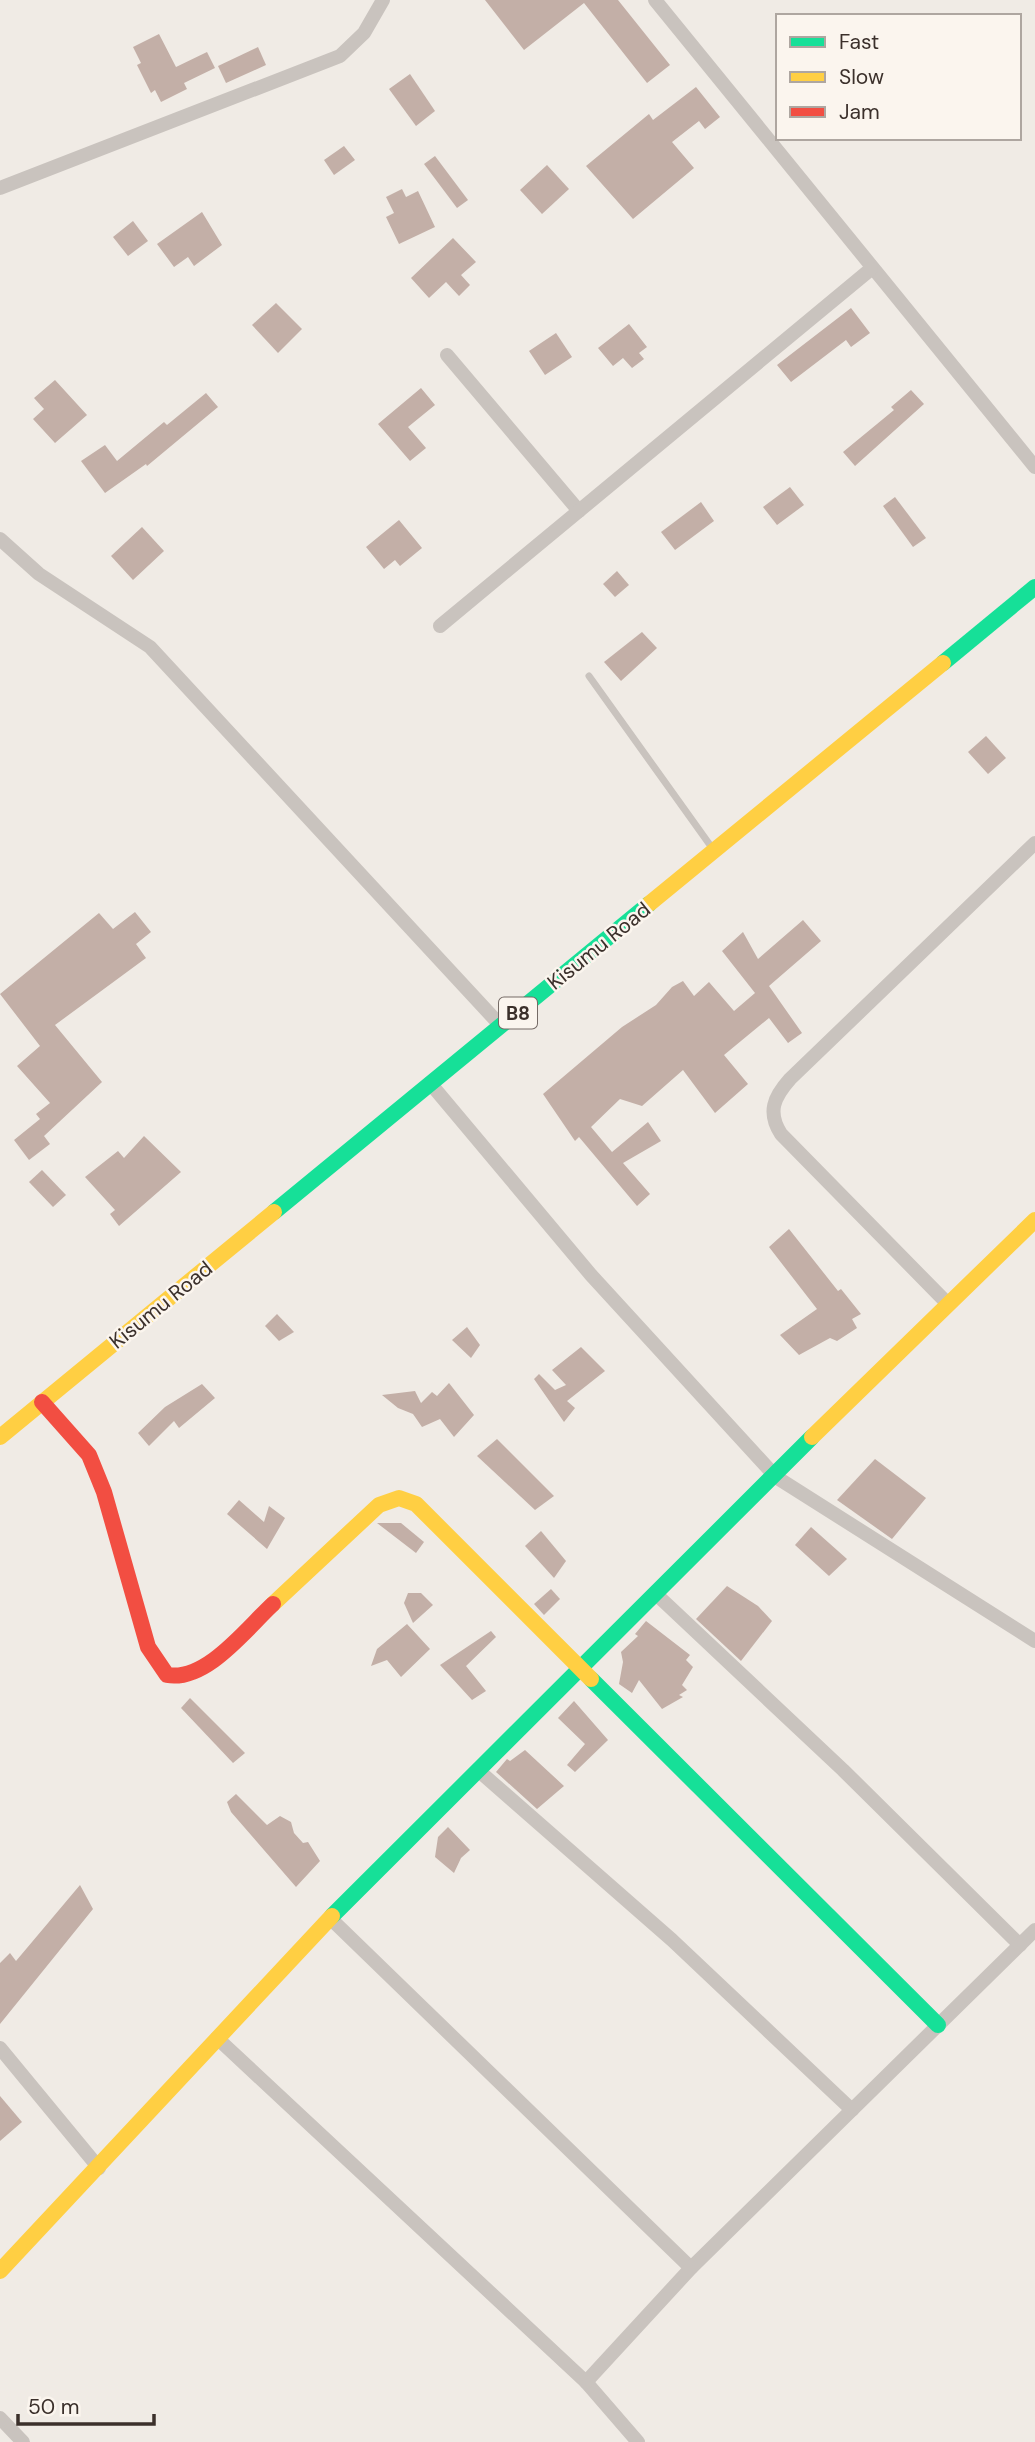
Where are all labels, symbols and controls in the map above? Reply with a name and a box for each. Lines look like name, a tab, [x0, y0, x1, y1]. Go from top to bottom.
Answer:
legend	[776, 14, 1021, 140]
text: Fast	[839, 28, 879, 56]
text: Slow	[839, 63, 884, 91]
text: Jam	[839, 98, 880, 126]
street label: Kisumu Road	[542, 896, 656, 996]
road number: B8	[499, 998, 537, 1028]
street label: Kisumu Road	[104, 1255, 218, 1355]
scale bar	[18, 2382, 154, 2426]
text: 50 m	[28, 2393, 79, 2421]

